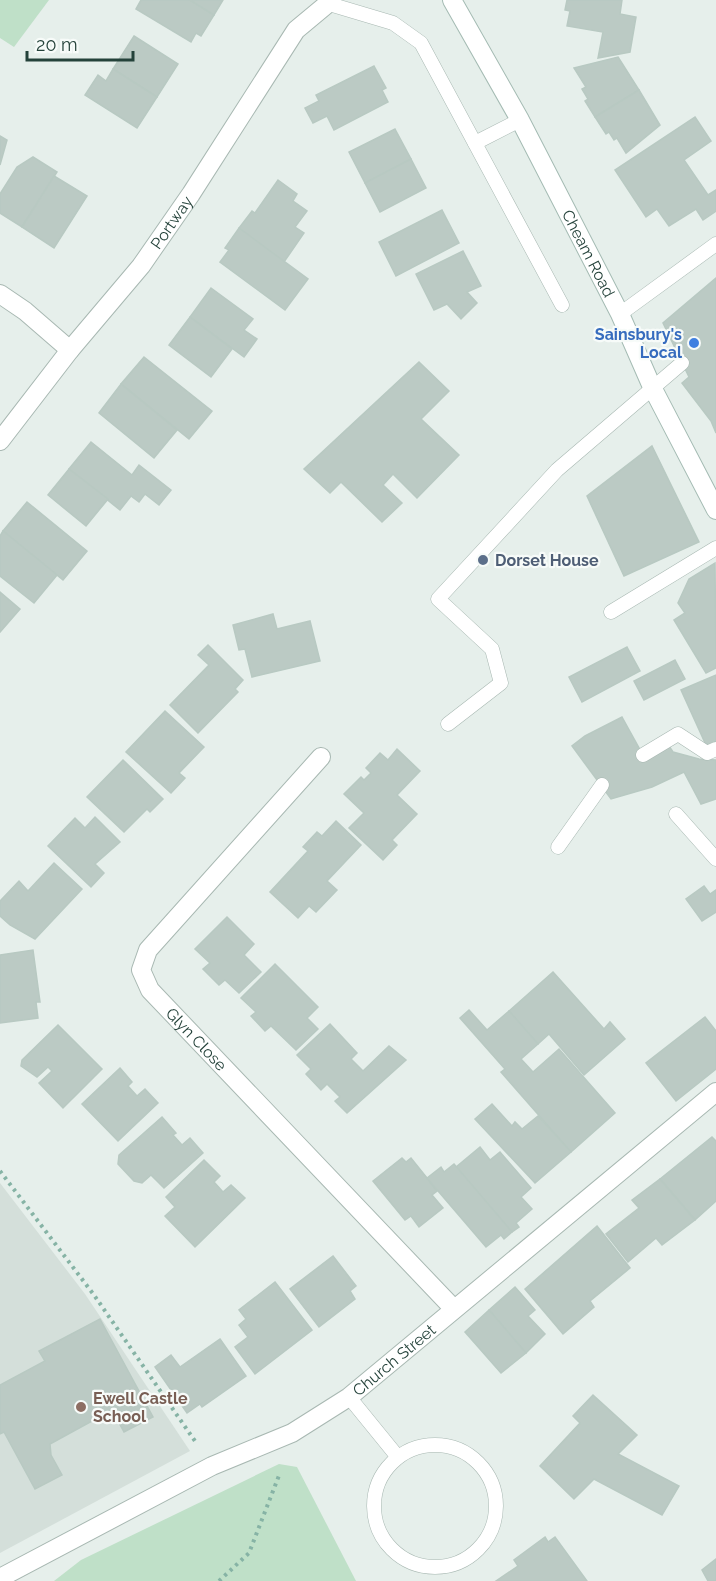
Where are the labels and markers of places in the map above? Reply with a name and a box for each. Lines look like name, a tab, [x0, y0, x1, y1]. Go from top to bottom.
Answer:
place label: Sainsbury's Local	[595, 325, 683, 362]
marker: Sainsbury's Local	[687, 336, 701, 350]
place label: Dorset House	[495, 551, 599, 570]
marker: Dorset House	[476, 553, 490, 567]
place label: Ewell Castle School	[93, 1389, 188, 1426]
marker: Ewell Castle School	[74, 1400, 88, 1414]

